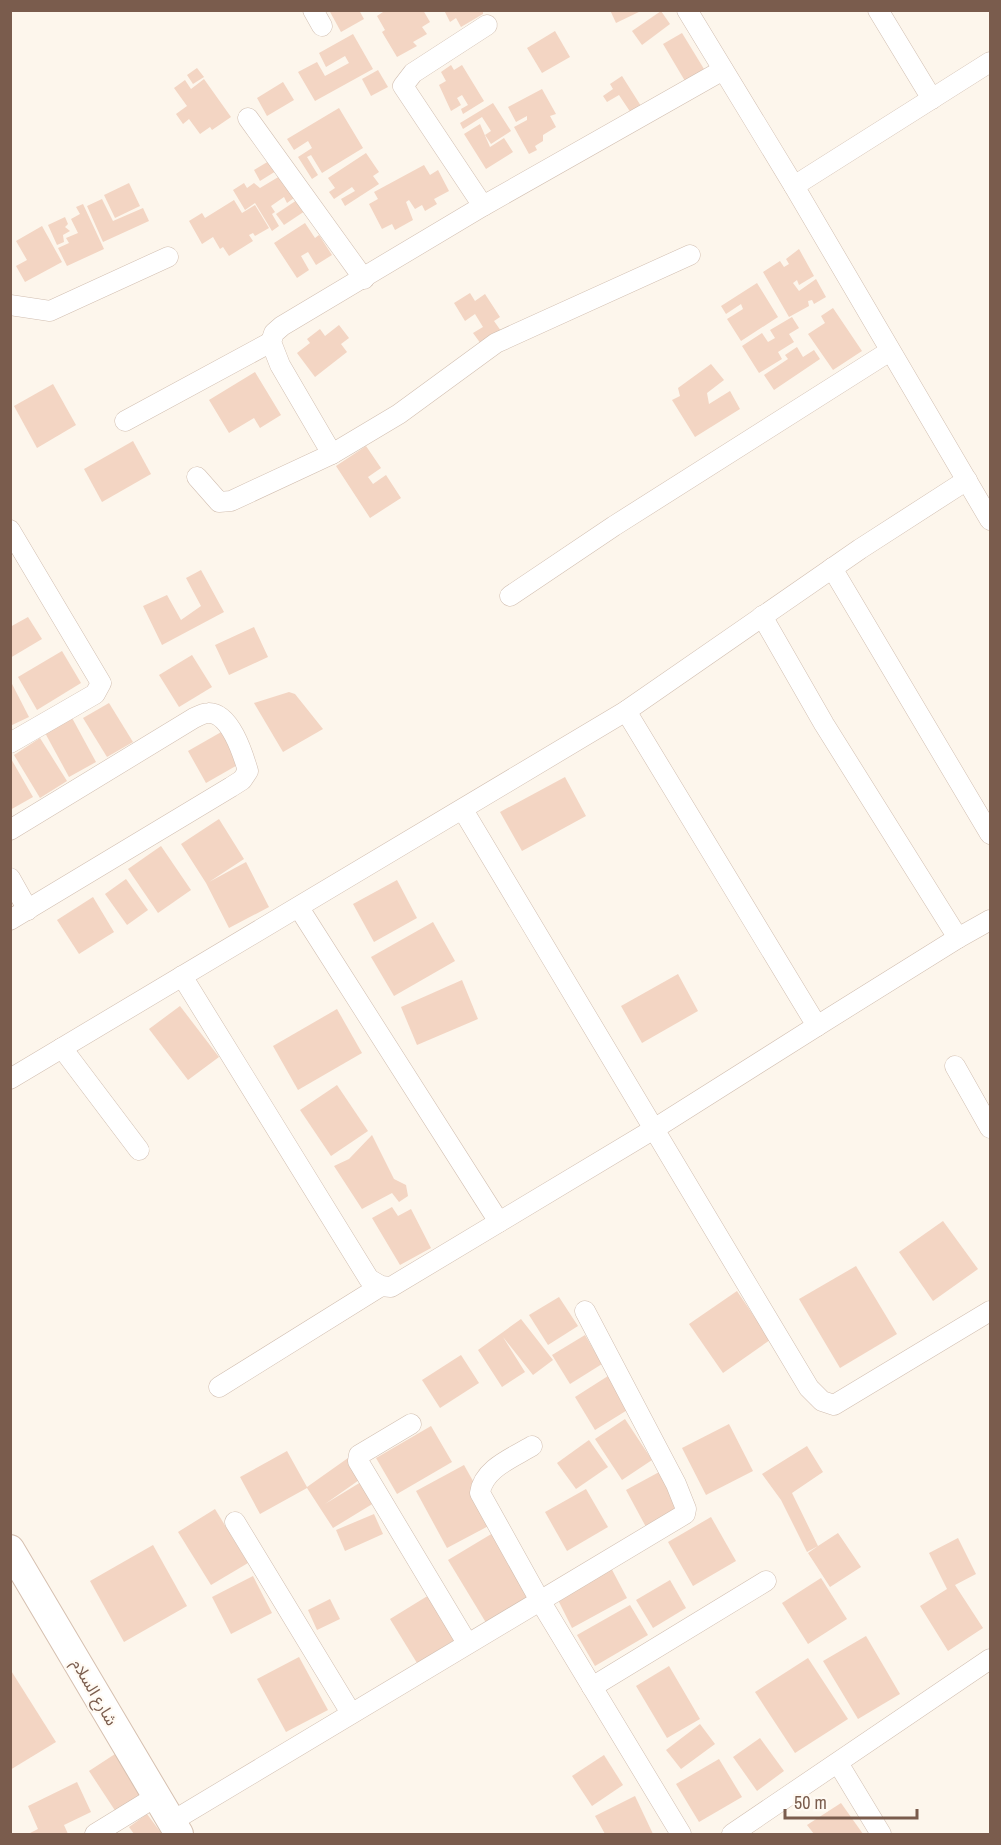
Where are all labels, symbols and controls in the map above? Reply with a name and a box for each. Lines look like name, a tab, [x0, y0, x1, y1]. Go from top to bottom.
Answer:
street label: شارع السلام	[65, 1655, 123, 1730]
scale bar	[785, 1782, 917, 1820]
text: 50 m	[794, 1790, 827, 1815]

